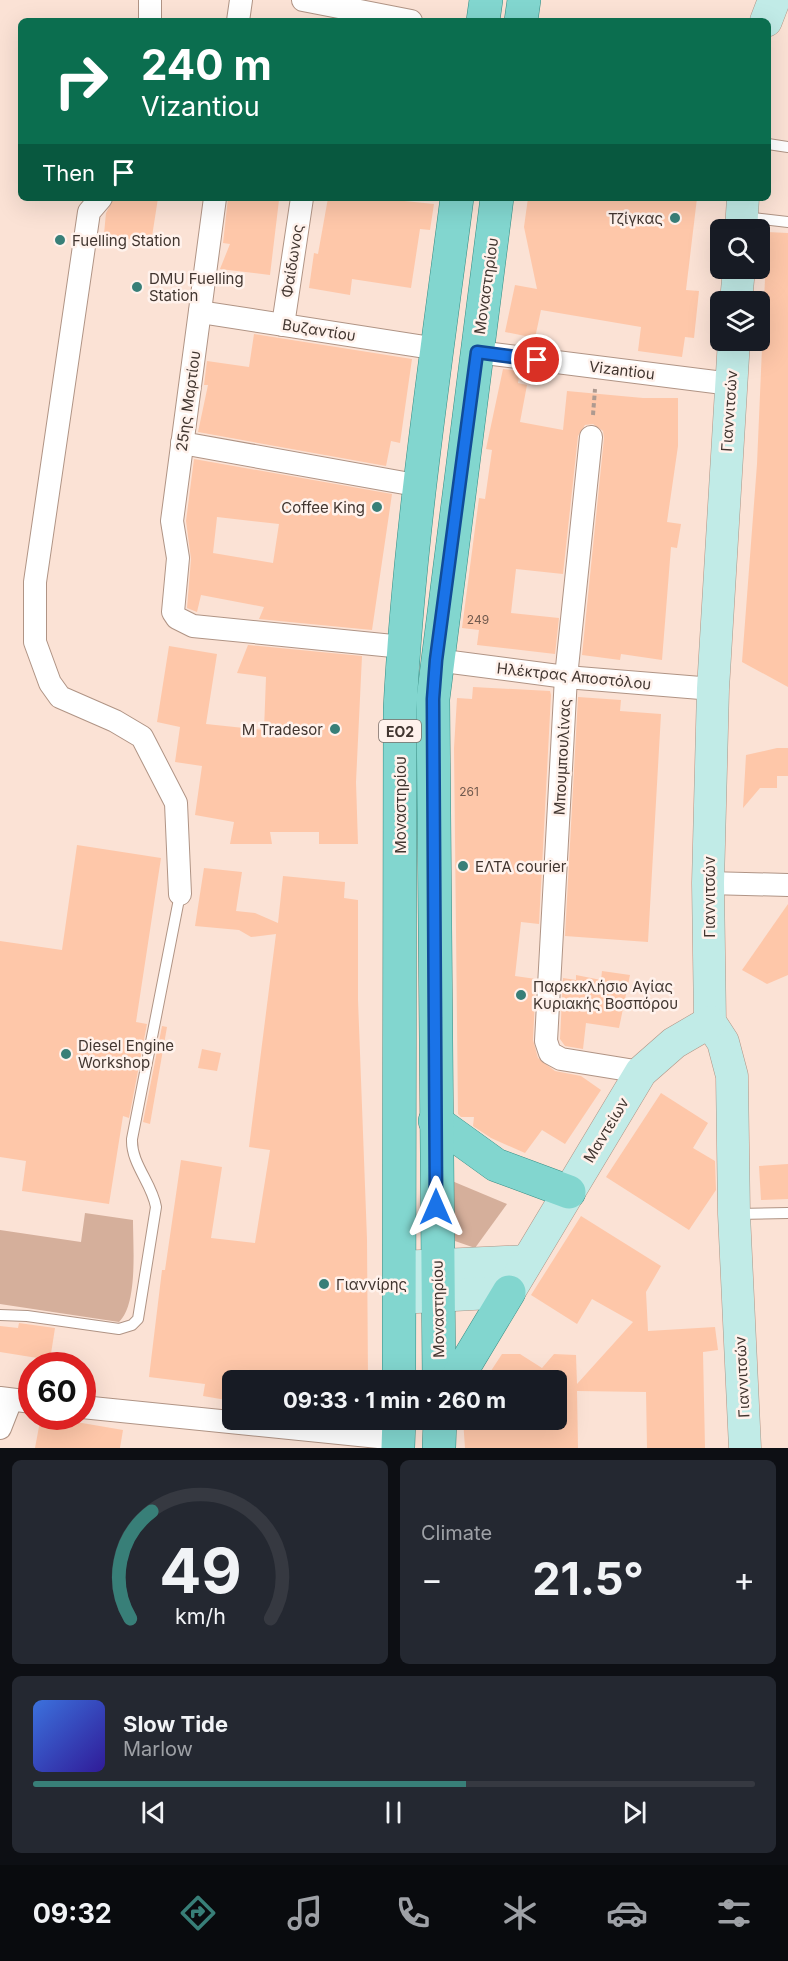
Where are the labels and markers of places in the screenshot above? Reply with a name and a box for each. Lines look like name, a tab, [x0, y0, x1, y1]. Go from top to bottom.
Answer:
place label: Τζίγκας	[608, 209, 663, 228]
marker: Τζίγκας	[668, 211, 682, 225]
place label: Fuelling Station	[72, 231, 181, 250]
marker: Fuelling Station	[53, 233, 67, 247]
place label: DMU Fuelling Station	[149, 269, 244, 305]
marker: DMU Fuelling Station	[130, 280, 144, 294]
pin	[511, 334, 562, 385]
place label: Coffee King	[281, 498, 365, 517]
marker: Coffee King	[370, 500, 384, 514]
place label: M Tradesor	[242, 720, 323, 739]
marker: M Tradesor	[328, 722, 342, 736]
place label: ΕΛΤΑ courier	[475, 857, 567, 876]
marker: ΕΛΤΑ courier	[456, 859, 470, 873]
place label: Παρεκκλήσιο Αγίας Κυριακής Βοσπόρου	[533, 977, 678, 1013]
marker: Παρεκκλήσιο Αγίας Κυριακής Βοσπόρου	[514, 988, 528, 1002]
place label: Diesel Engine Workshop	[78, 1036, 174, 1072]
marker: Diesel Engine Workshop	[59, 1047, 73, 1061]
place label: Γιαννίρης	[336, 1275, 407, 1294]
marker: Γιαννίρης	[317, 1277, 331, 1291]

